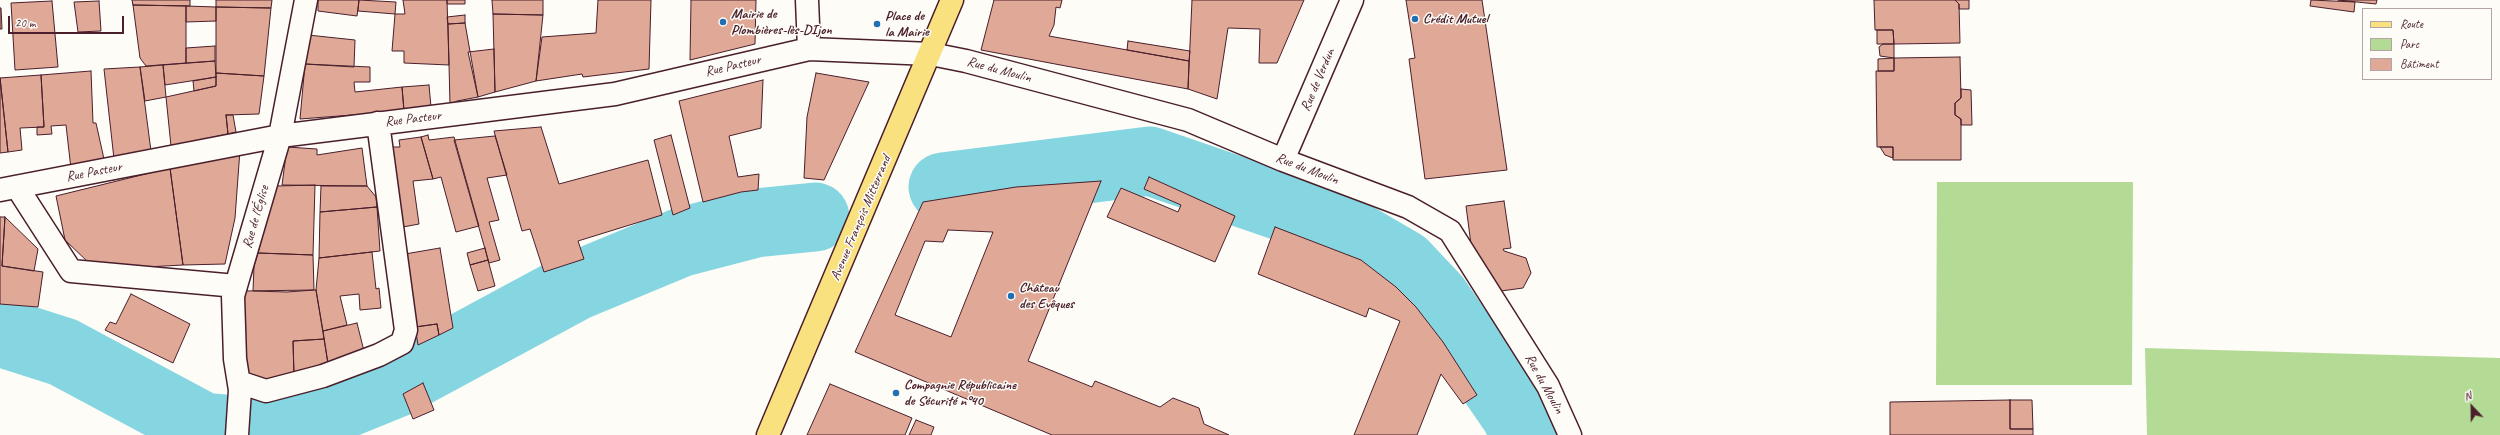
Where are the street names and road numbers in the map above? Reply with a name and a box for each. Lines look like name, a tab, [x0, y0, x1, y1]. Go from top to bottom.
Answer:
street label: Rue de Verdun	[1297, 46, 1339, 114]
street label: Rue Pasteur	[704, 51, 762, 81]
street label: Rue du Moulin	[965, 53, 1033, 87]
street label: Rue Pasteur	[384, 107, 442, 131]
street label: Rue du Moulin	[1273, 149, 1341, 189]
street label: Avenue François Mitterrand	[827, 153, 895, 283]
street label: Rue Pasteur	[65, 158, 123, 186]
street label: Rue de l'Église	[239, 184, 273, 250]
street label: Rue du Moulin	[1521, 351, 1567, 417]

